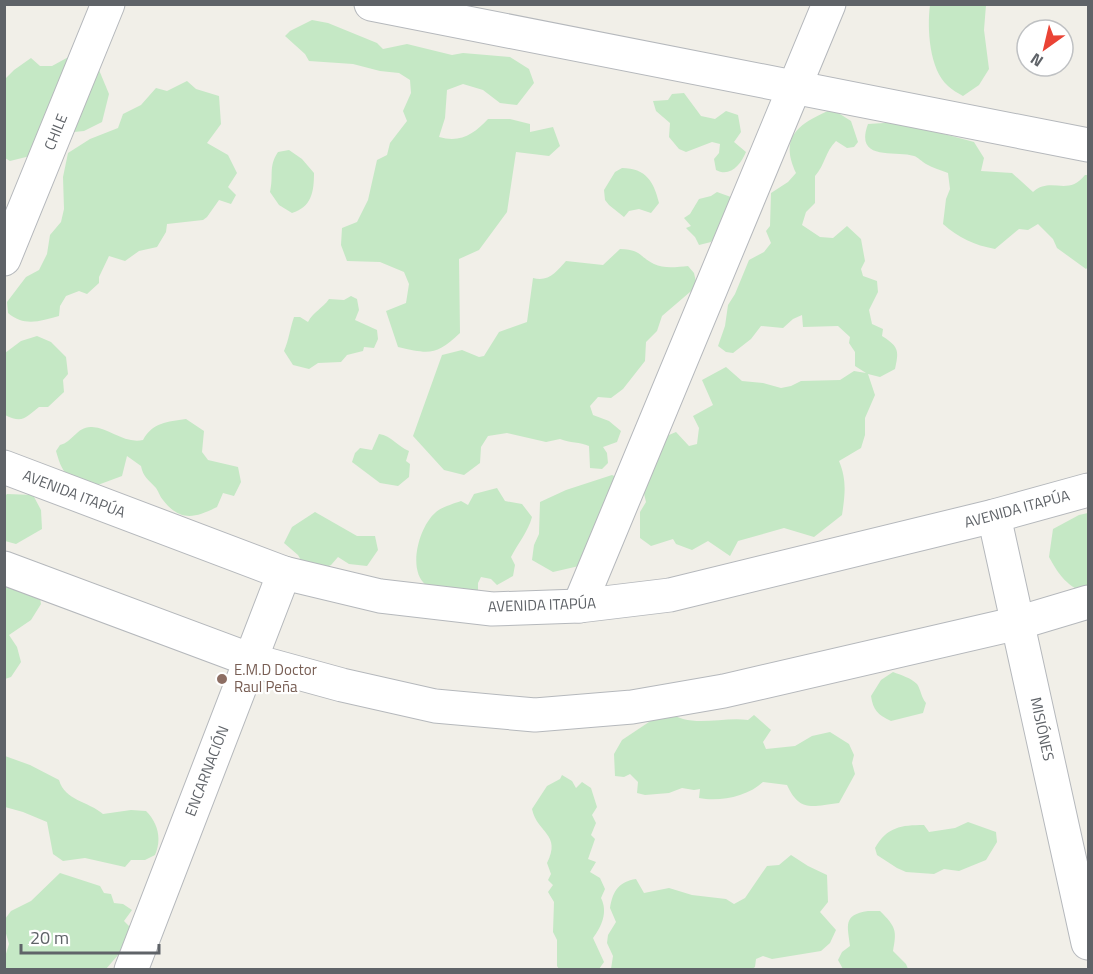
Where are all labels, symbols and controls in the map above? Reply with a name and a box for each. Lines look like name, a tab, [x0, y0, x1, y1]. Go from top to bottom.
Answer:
north arrow	[1015, 18, 1075, 78]
text: N	[1025, 47, 1048, 73]
street label: CHILE	[38, 110, 73, 153]
street label: AVENIDA ITAPÚA	[20, 463, 129, 524]
street label: AVENIDA ITAPÚA	[962, 483, 1072, 534]
street label: AVENIDA ITAPÚA	[487, 591, 597, 618]
place label: E.M.D Doctor Raul Peña	[234, 658, 317, 698]
marker: E.M.D Doctor Raul Peña	[215, 672, 229, 686]
street label: MISIÓNES	[1025, 695, 1060, 763]
street label: ENCARNACIÓN	[179, 722, 234, 820]
scale bar	[21, 917, 159, 955]
text: 20 m	[30, 924, 69, 951]

